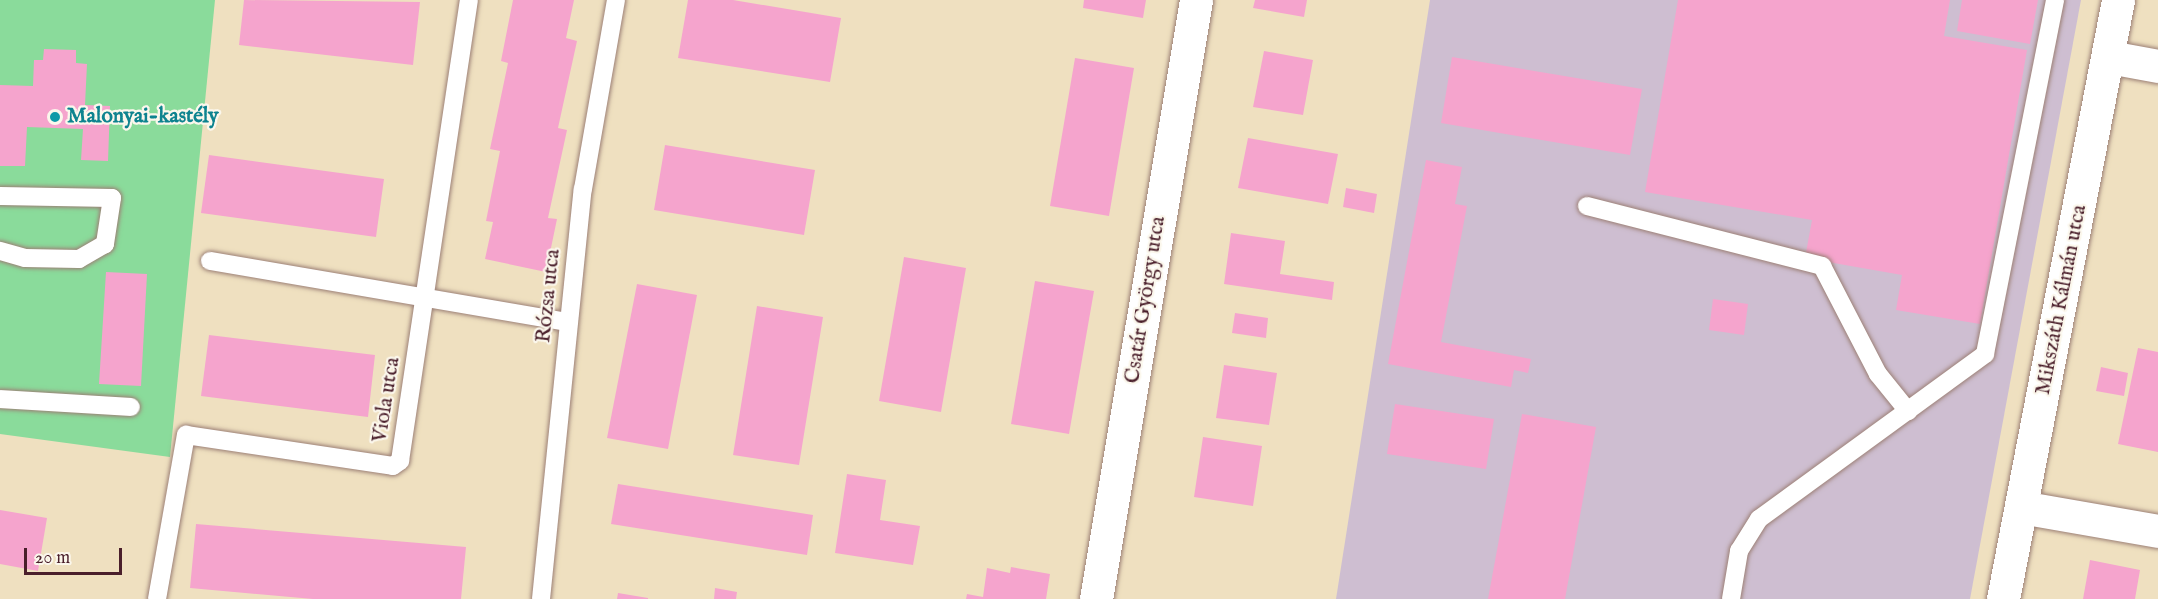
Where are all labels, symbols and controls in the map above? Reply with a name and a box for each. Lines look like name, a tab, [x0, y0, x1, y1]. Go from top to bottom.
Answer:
place label: Malonyai-kastély	[67, 104, 219, 130]
marker: Malonyai-kastély	[48, 110, 62, 124]
street label: Mikszáth Kálmán utca	[2031, 203, 2093, 397]
street label: Csatár György utca	[1120, 215, 1172, 385]
street label: Rózsa utca	[532, 248, 566, 344]
street label: Viola utca	[368, 356, 406, 444]
scale bar	[27, 536, 124, 574]
text: 20 m	[35, 547, 70, 570]

